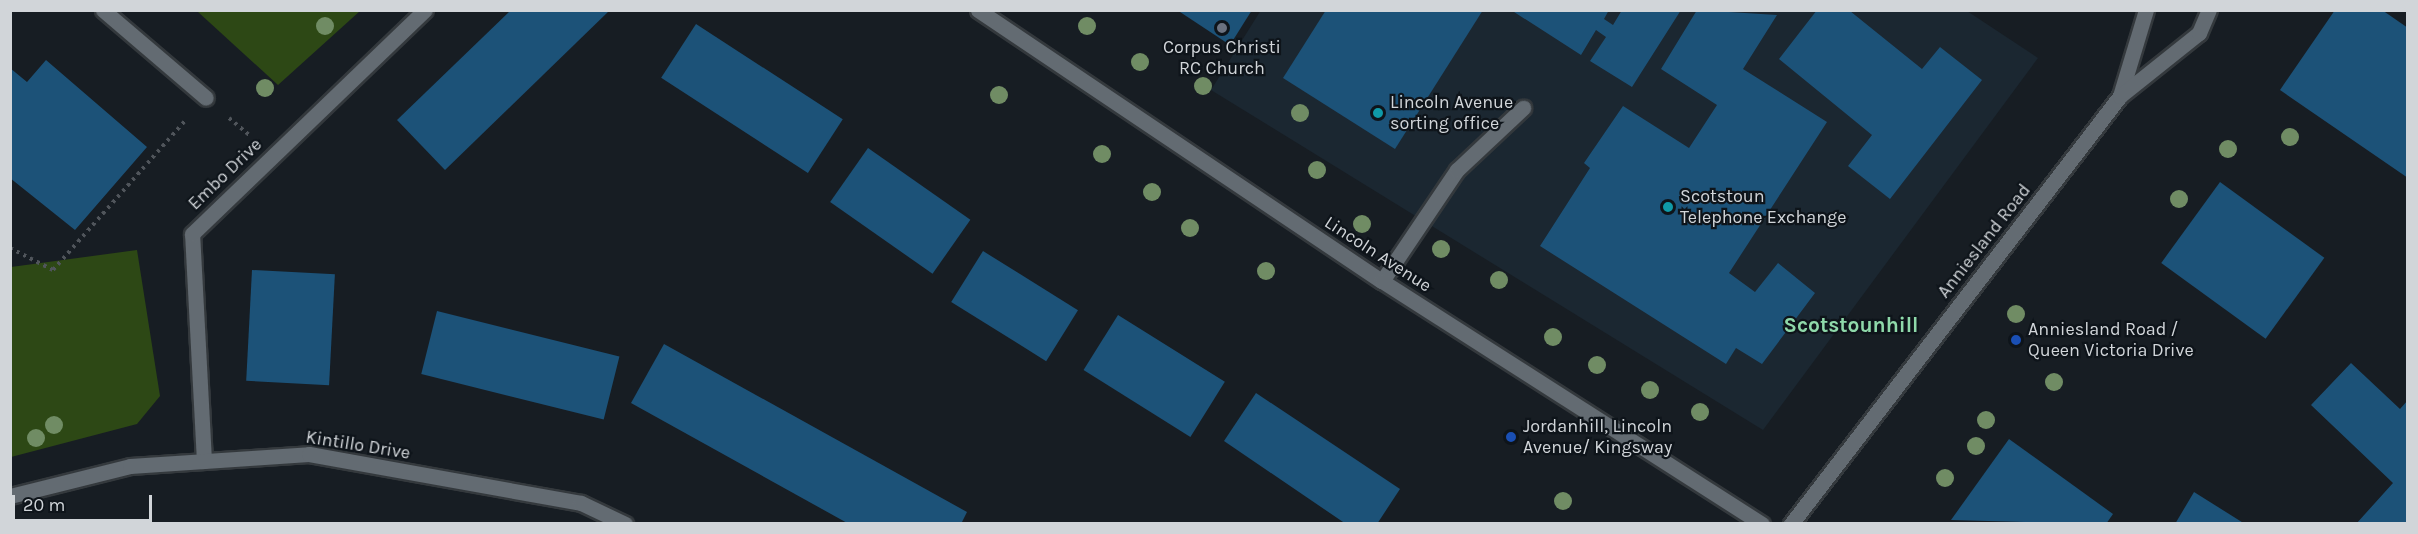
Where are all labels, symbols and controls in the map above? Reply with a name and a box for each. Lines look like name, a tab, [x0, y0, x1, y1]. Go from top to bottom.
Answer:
marker: Corpus Christi RC Church	[1215, 21, 1229, 35]
place label: Corpus Christi RC Church	[1163, 37, 1281, 80]
place label: Lincoln Avenue sorting office	[1390, 92, 1513, 134]
marker: Lincoln Avenue sorting office	[1371, 106, 1385, 120]
street label: Embo Drive	[184, 134, 266, 214]
street label: Anniesland Road	[1933, 180, 2035, 302]
place label: Scotstoun Telephone Exchange	[1680, 186, 1846, 228]
marker: Scotstoun Telephone Exchange	[1661, 200, 1675, 214]
street label: Lincoln Avenue	[1320, 211, 1436, 297]
district label: Scotstounhill	[1784, 312, 1918, 338]
place label: Anniesland Road / Queen Victoria Drive	[2028, 319, 2194, 362]
marker: Anniesland Road / Queen Victoria Drive	[2009, 333, 2023, 347]
place label: Jordanhill, Lincoln Avenue/ Kingsway	[1523, 416, 1672, 458]
street label: Kintillo Drive	[304, 426, 412, 464]
marker: Jordanhill, Lincoln Avenue/ Kingsway	[1504, 430, 1518, 444]
scale bar	[15, 483, 154, 521]
text: 20 m	[23, 494, 65, 516]

